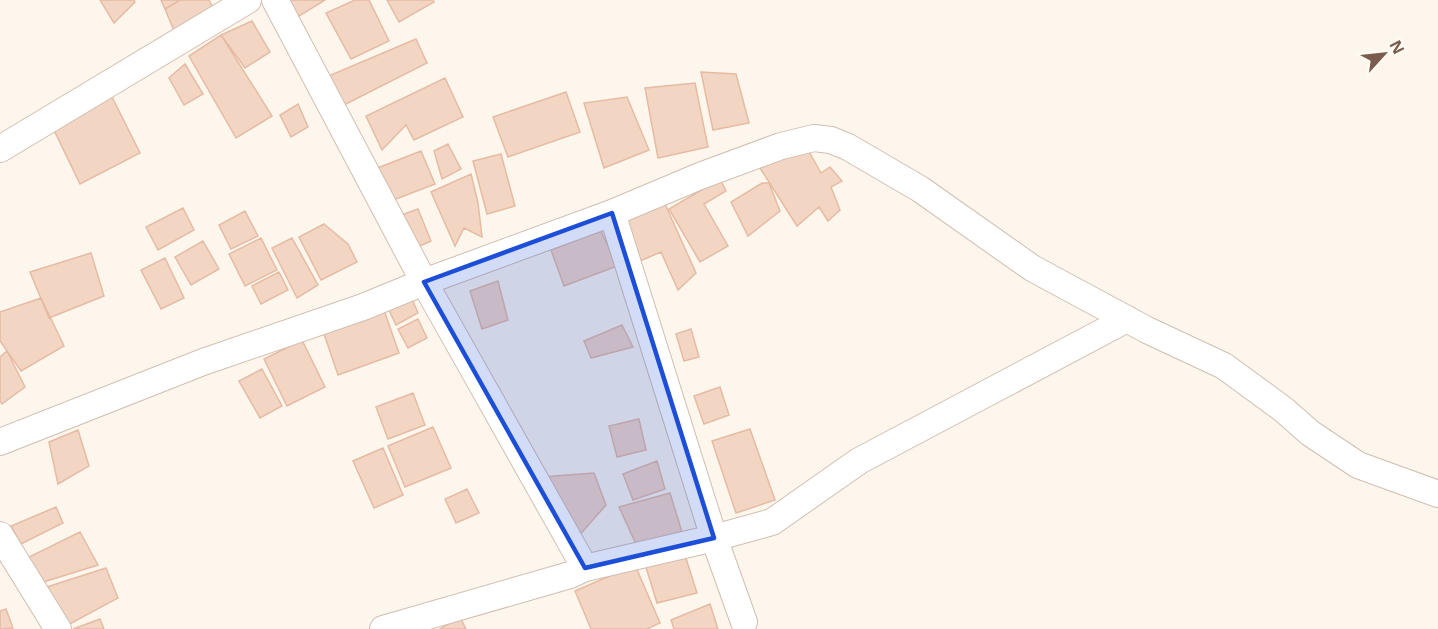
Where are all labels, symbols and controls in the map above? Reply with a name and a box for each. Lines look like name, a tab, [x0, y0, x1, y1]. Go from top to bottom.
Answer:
north arrow	[1354, 24, 1414, 84]
text: N	[1385, 36, 1410, 58]

